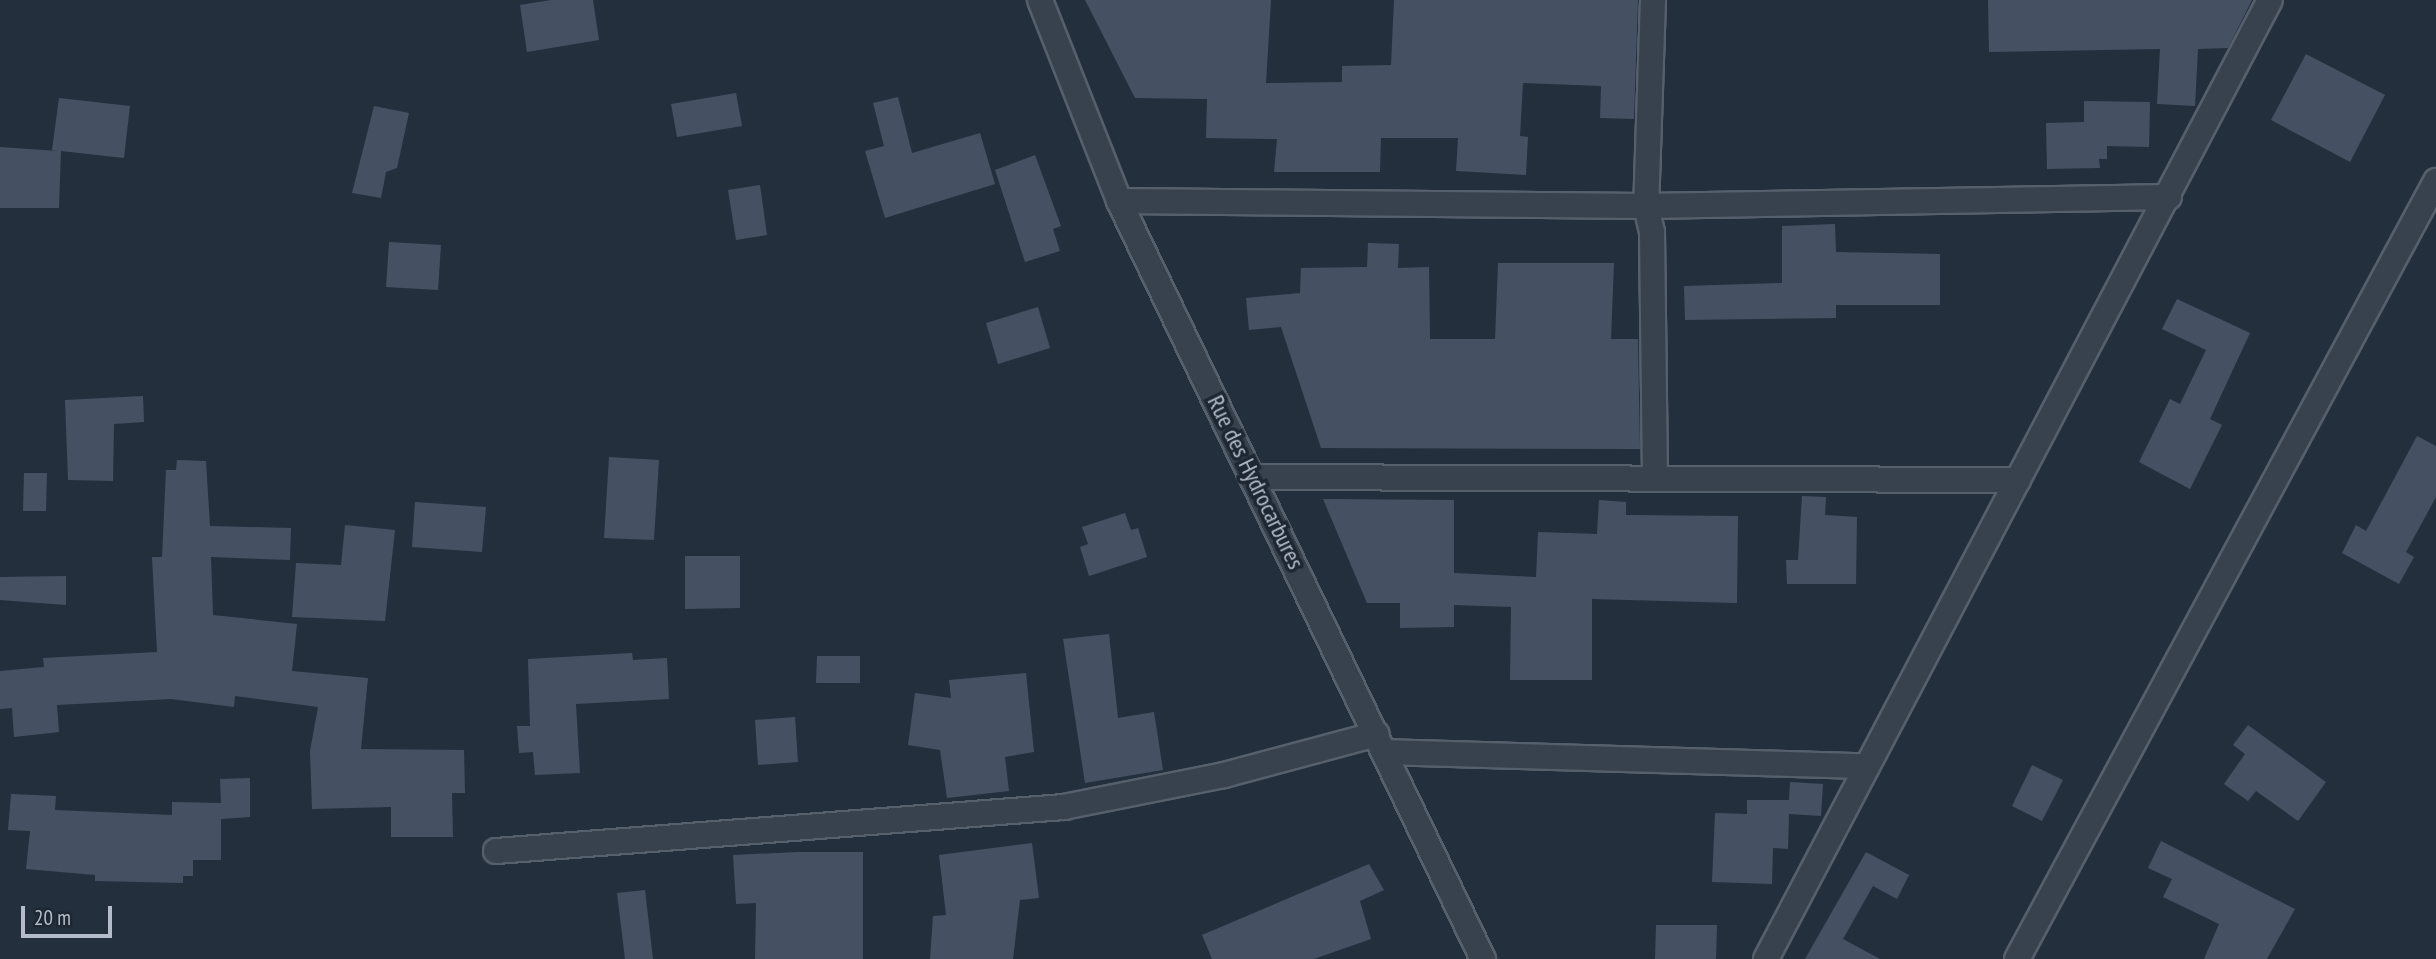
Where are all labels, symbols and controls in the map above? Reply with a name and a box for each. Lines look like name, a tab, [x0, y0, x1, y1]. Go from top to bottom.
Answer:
street label: Rue des Hydrocarbures	[1201, 390, 1311, 574]
scale bar	[24, 892, 116, 936]
text: 20 m	[34, 904, 71, 931]

